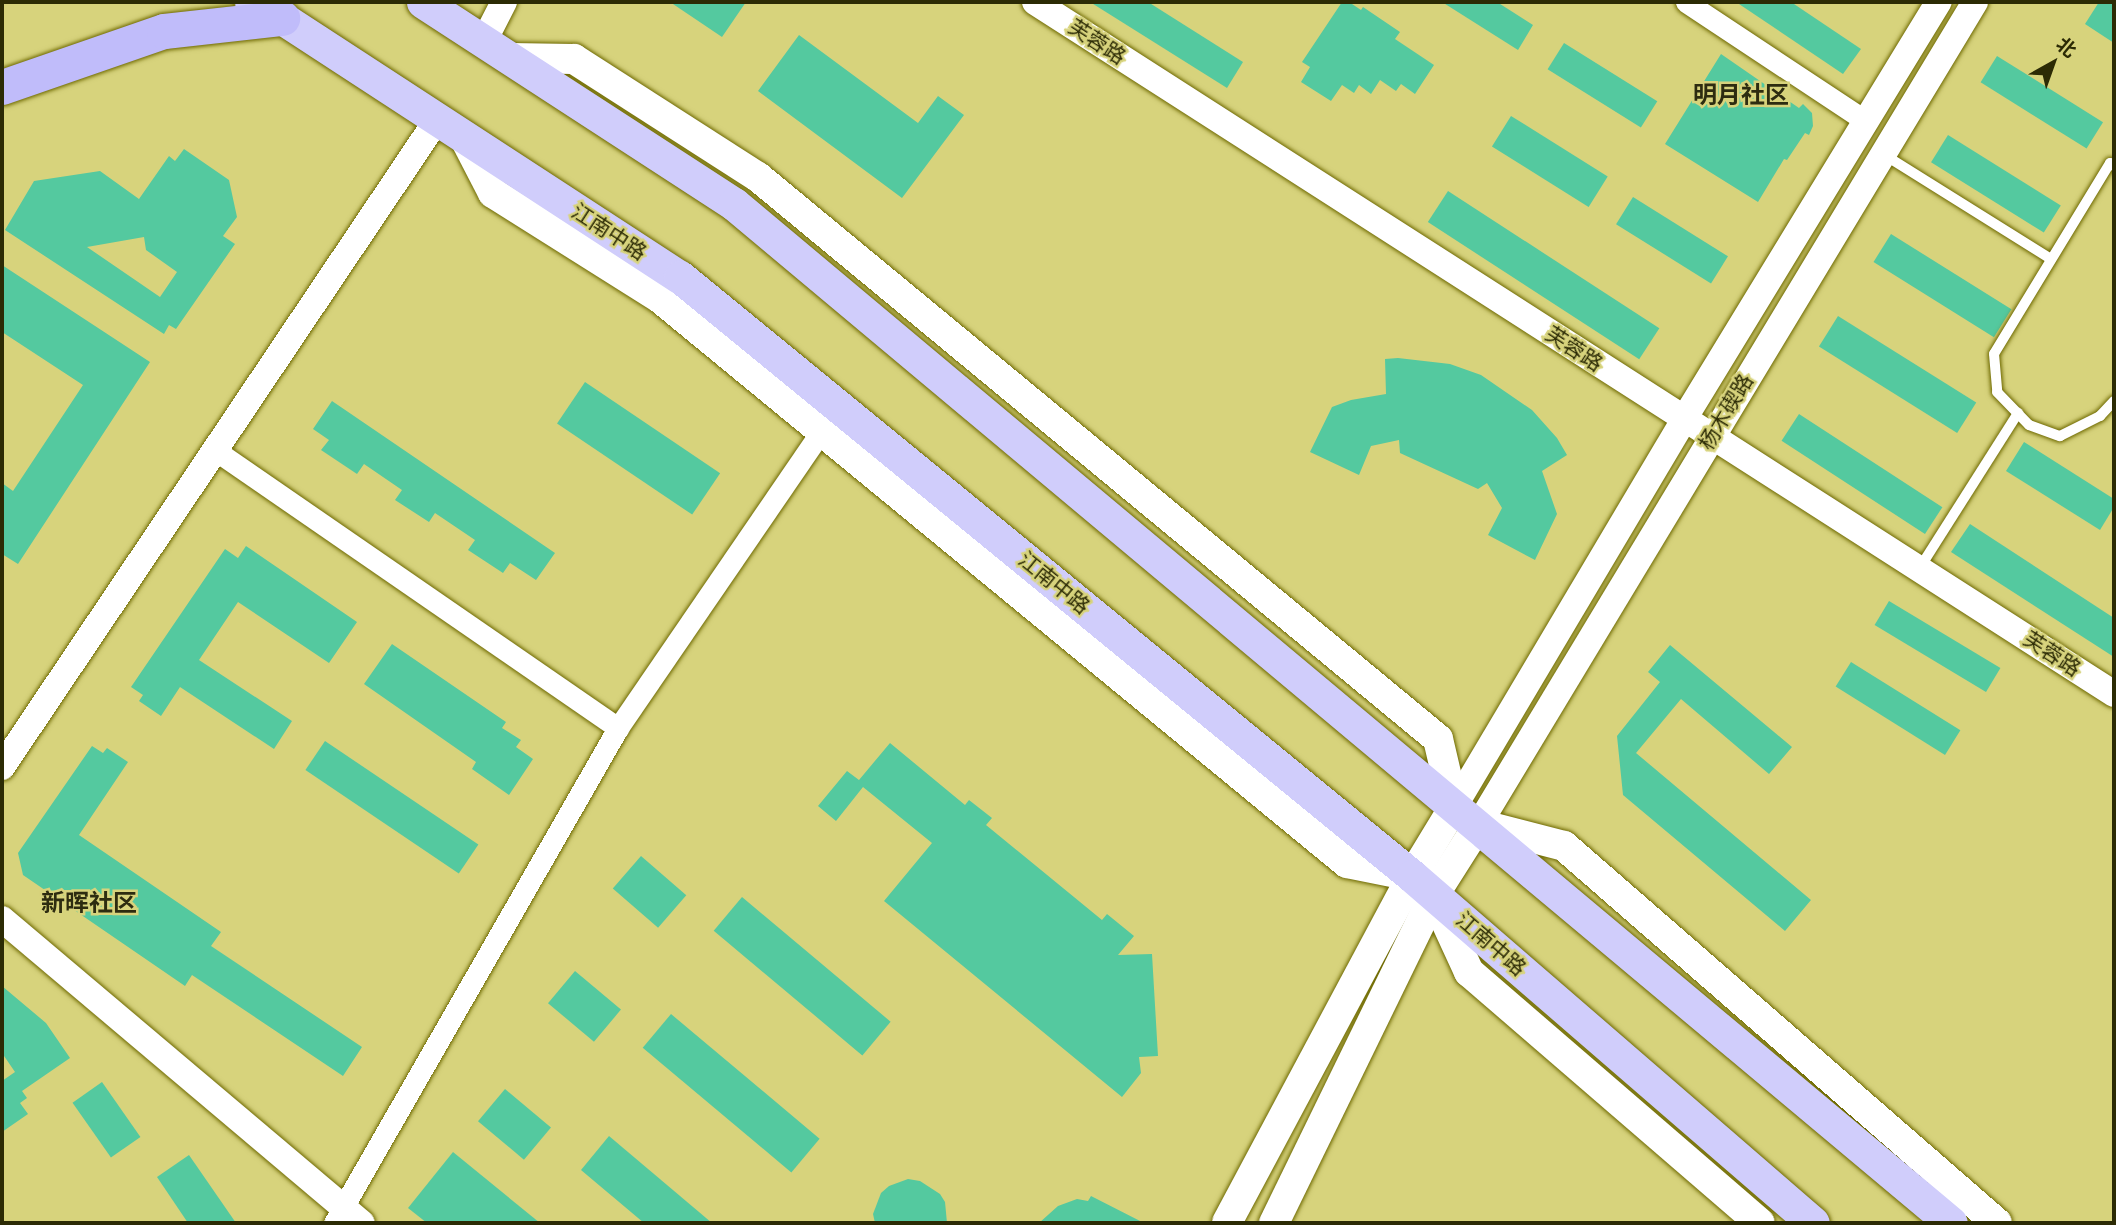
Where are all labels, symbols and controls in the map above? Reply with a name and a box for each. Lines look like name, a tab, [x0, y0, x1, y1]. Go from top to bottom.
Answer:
street label: 芙蓉路	[1064, 14, 1130, 70]
north arrow	[2018, 28, 2088, 98]
text: 北	[2052, 32, 2081, 61]
district label: 明月社区	[1693, 81, 1789, 109]
street label: 江南中路	[567, 199, 651, 265]
street label: 芙蓉路	[1541, 321, 1607, 377]
street label: 杨木碶路	[1694, 370, 1758, 454]
street label: 江南中路	[1013, 547, 1095, 619]
street label: 芙蓉路	[2019, 626, 2085, 682]
district label: 新晖社区	[41, 889, 137, 917]
street label: 江南中路	[1451, 907, 1531, 981]

